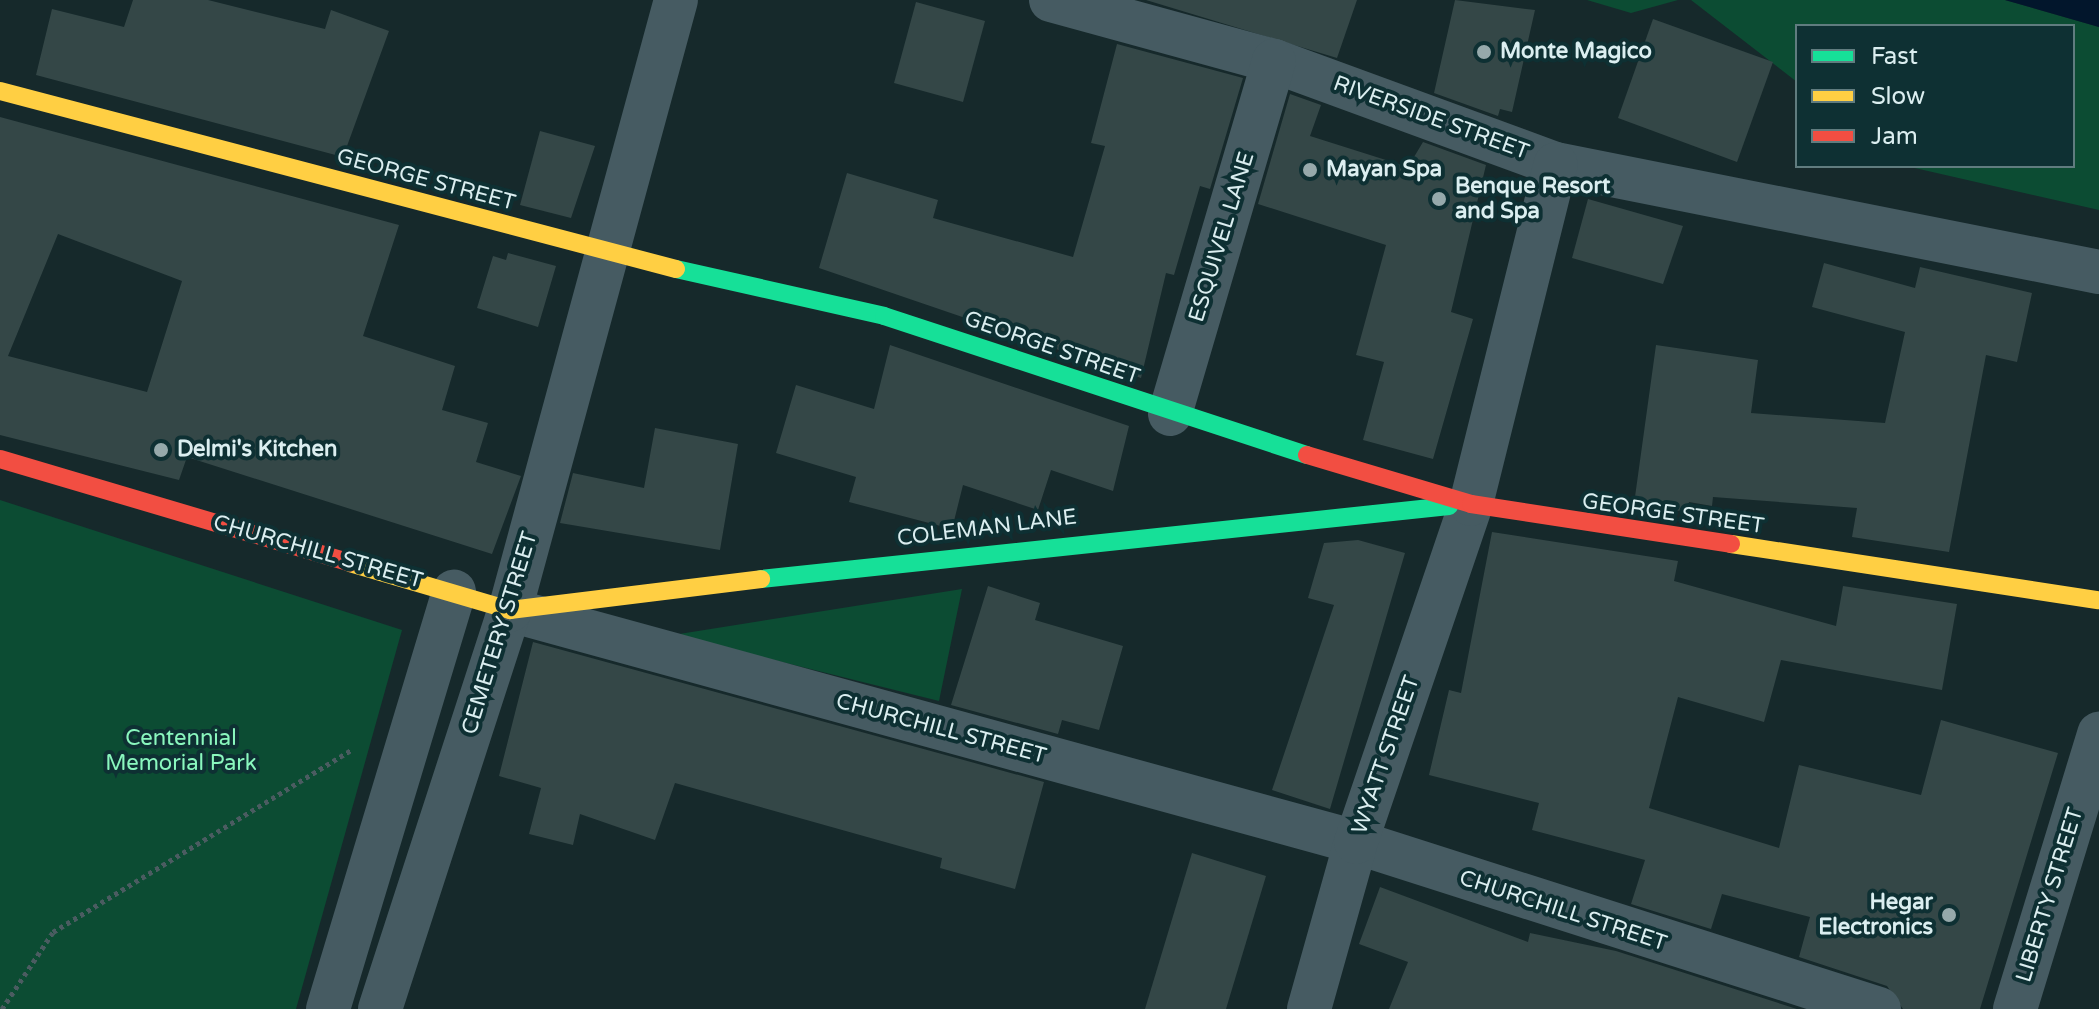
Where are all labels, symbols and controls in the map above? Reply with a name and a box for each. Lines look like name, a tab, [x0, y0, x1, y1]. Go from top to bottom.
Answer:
legend	[1795, 24, 2075, 168]
place label: Monte Magico	[1500, 39, 1652, 65]
text: Fast	[1871, 42, 1918, 71]
marker: Monte Magico	[1475, 43, 1493, 61]
street label: RIVERSIDE STREET	[1330, 70, 1532, 166]
text: Slow	[1871, 82, 1925, 111]
text: Jam	[1871, 122, 1918, 151]
street label: GEORGE STREET	[334, 143, 518, 217]
street label: ESQUIVEL LANE	[1184, 149, 1260, 325]
place label: Mayan Spa	[1326, 157, 1442, 183]
marker: Mayan Spa	[1301, 161, 1319, 179]
place label: Benque Resort and Spa	[1455, 173, 1610, 224]
marker: Benque Resort and Spa	[1430, 190, 1448, 208]
street label: GEORGE STREET	[961, 306, 1143, 390]
place label: Delmi's Kitchen	[177, 437, 337, 463]
marker: Delmi's Kitchen	[152, 441, 170, 459]
street label: GEORGE STREET	[1580, 488, 1766, 540]
street label: COLEMAN LANE	[896, 504, 1078, 552]
street label: CHURCHILL STREET	[210, 509, 426, 595]
street label: CEMETERY STREET	[457, 528, 543, 738]
street label: WYATT STREET	[1346, 672, 1426, 838]
street label: CHURCHILL STREET	[833, 688, 1049, 770]
park label: Centennial Memorial Park	[105, 725, 257, 776]
street label: LIBERTY STREET	[2011, 804, 2089, 986]
street label: CHURCHILL STREET	[1456, 865, 1670, 957]
place label: Hegar Electronics	[1818, 889, 1933, 940]
marker: Hegar Electronics	[1940, 906, 1958, 924]

